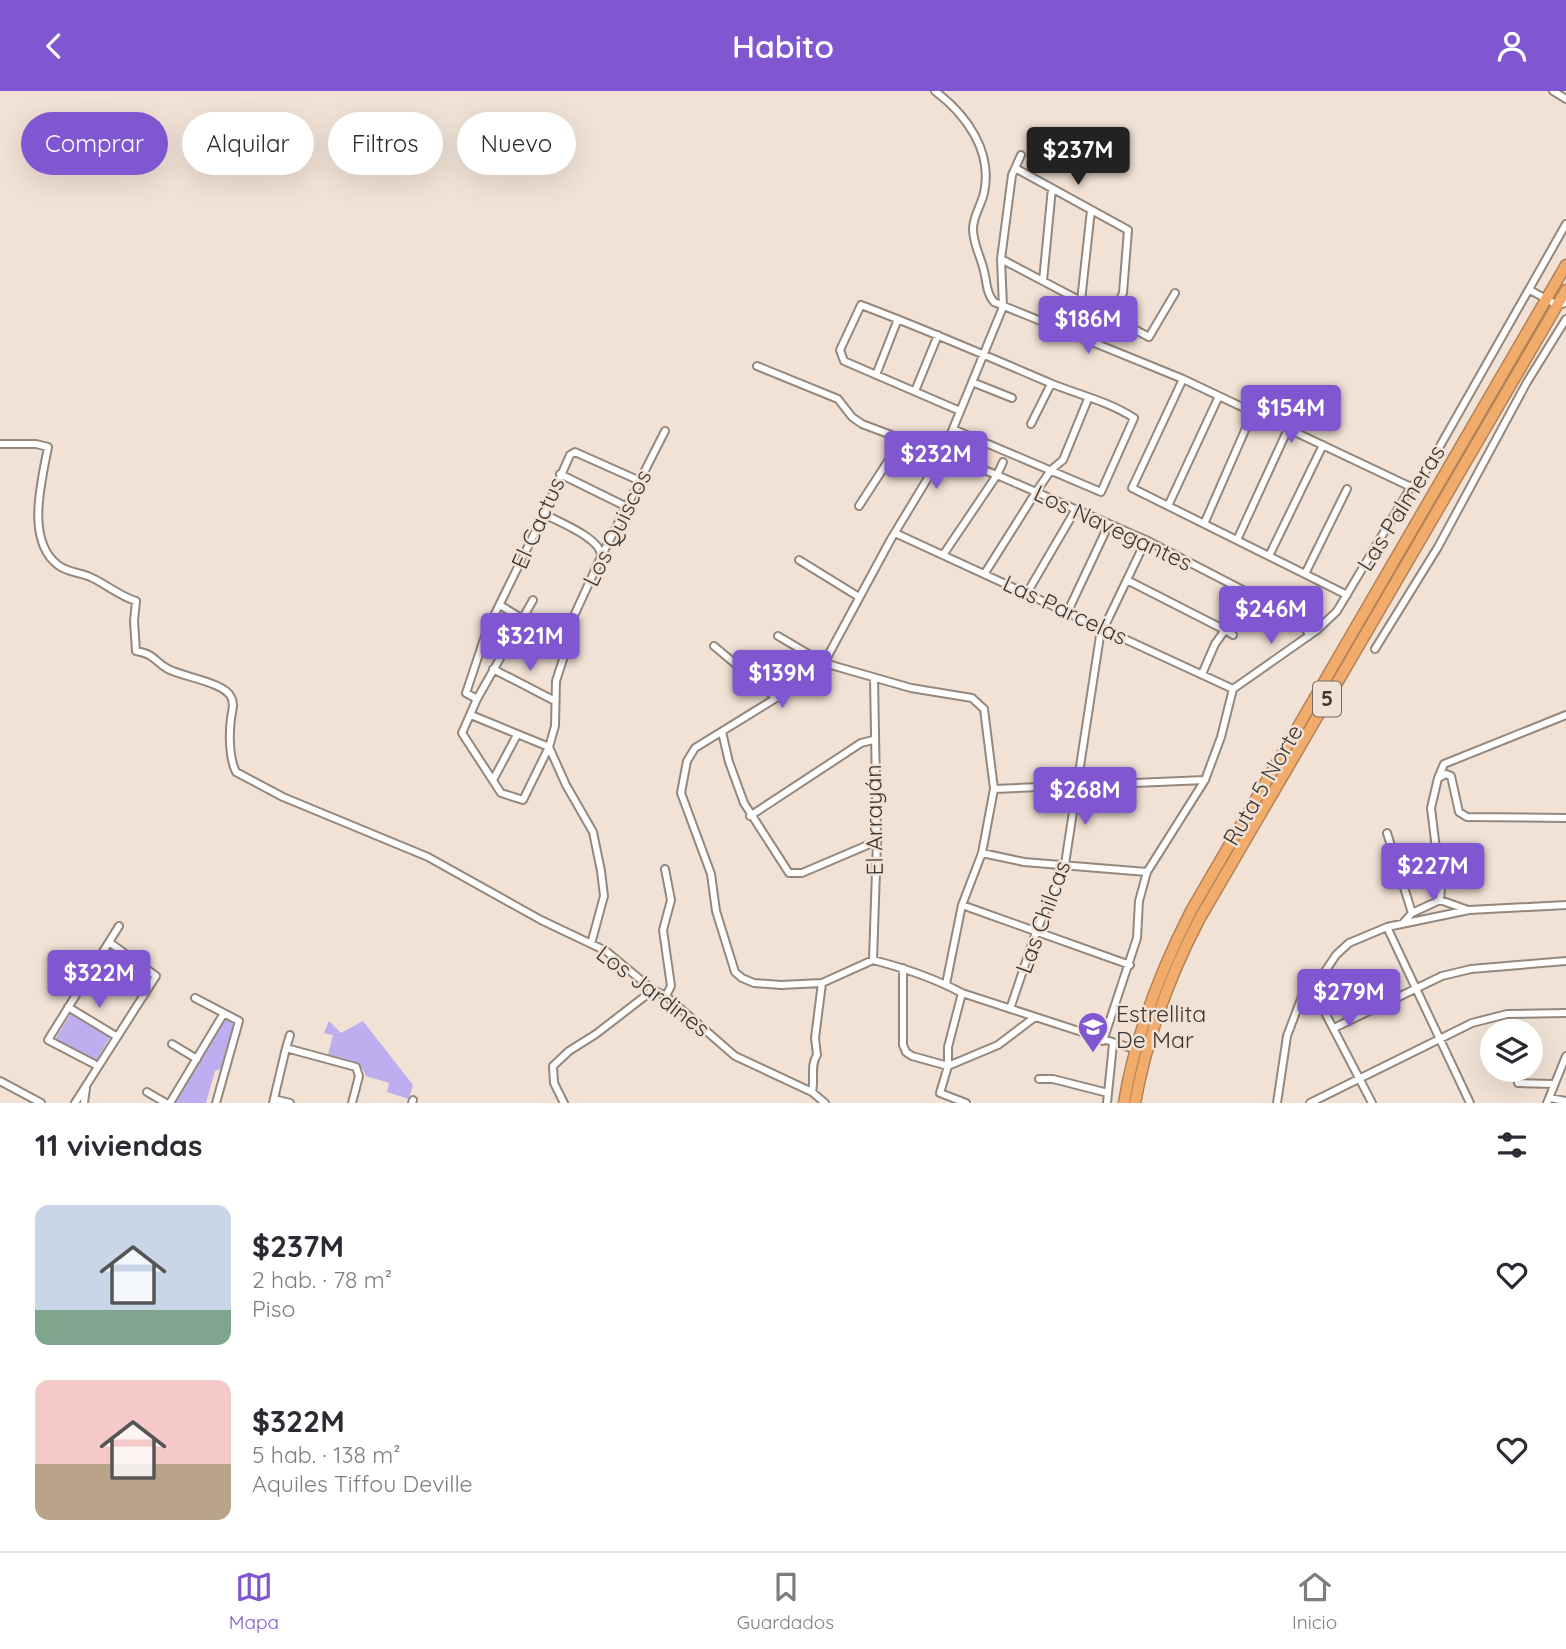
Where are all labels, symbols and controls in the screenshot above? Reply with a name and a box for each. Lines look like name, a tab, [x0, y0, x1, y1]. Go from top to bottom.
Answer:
text: Habito	[732, 26, 834, 66]
icon: back	[35, 27, 73, 65]
icon: person	[1493, 27, 1531, 65]
chip: Comprar	[21, 112, 168, 175]
chip: Alquilar	[182, 112, 314, 175]
chip: Filtros	[328, 112, 443, 175]
chip: Nuevo	[457, 112, 576, 175]
pin: $237M	[1029, 127, 1127, 187]
text: $237M	[1043, 135, 1113, 164]
pin: $186M	[1039, 296, 1137, 356]
text: $186M	[1055, 304, 1121, 333]
pin: $154M	[1242, 385, 1340, 445]
text: $154M	[1257, 393, 1325, 422]
pin: $232M	[887, 431, 985, 491]
text: $232M	[900, 439, 972, 468]
street label: Las Palmeras	[1350, 439, 1451, 576]
street label: Los Quiscos	[576, 465, 657, 591]
street label: El Cactus	[505, 473, 571, 573]
street label: Los Navegantes	[1029, 478, 1197, 577]
street label: Las Parcelas	[998, 568, 1132, 651]
pin: $246M	[1222, 587, 1320, 646]
text: $246M	[1235, 594, 1307, 623]
pin: $321M	[481, 613, 579, 673]
text: $321M	[497, 621, 563, 650]
pin: $139M	[733, 651, 831, 710]
text: $139M	[749, 658, 815, 687]
road number: 5	[1313, 681, 1341, 717]
street label: Ruta 5 Norte	[1216, 719, 1309, 851]
street label: El Arrayán	[858, 764, 889, 876]
pin: $268M	[1036, 767, 1134, 827]
text: $268M	[1050, 775, 1120, 804]
pin: $227M	[1384, 843, 1482, 903]
text: $227M	[1397, 851, 1469, 880]
street label: Las Chilcas	[1009, 856, 1076, 977]
street label: Los Jardines	[591, 939, 716, 1043]
pin: $322M	[50, 951, 148, 1010]
text: $322M	[63, 958, 135, 987]
pin: $279M	[1300, 969, 1398, 1029]
text: $279M	[1313, 977, 1385, 1006]
place label: Estrellita De Mar	[1116, 999, 1206, 1054]
school or university icon: Estrellita De Mar	[1076, 1010, 1110, 1054]
map controls	[1480, 1019, 1543, 1082]
button: layers	[1480, 1019, 1543, 1082]
text: 11 viviendas	[35, 1126, 202, 1164]
icon: filters	[1493, 1126, 1531, 1164]
text: $237M	[252, 1227, 344, 1265]
icon: home	[91, 1233, 175, 1317]
icon: heart	[1493, 1256, 1531, 1294]
text: 2 hab. · 78 m²	[252, 1265, 392, 1294]
text: Piso	[252, 1294, 295, 1323]
text: $322M	[252, 1402, 345, 1440]
icon: home	[91, 1408, 175, 1492]
icon: heart	[1493, 1431, 1531, 1469]
text: 5 hab. · 138 m²	[252, 1440, 401, 1469]
text: Aquiles Tiffou Deville	[252, 1469, 473, 1498]
tab: Mapa	[229, 1568, 279, 1634]
tab: Guardados	[737, 1568, 834, 1634]
tab: Inicio	[1292, 1568, 1337, 1634]

